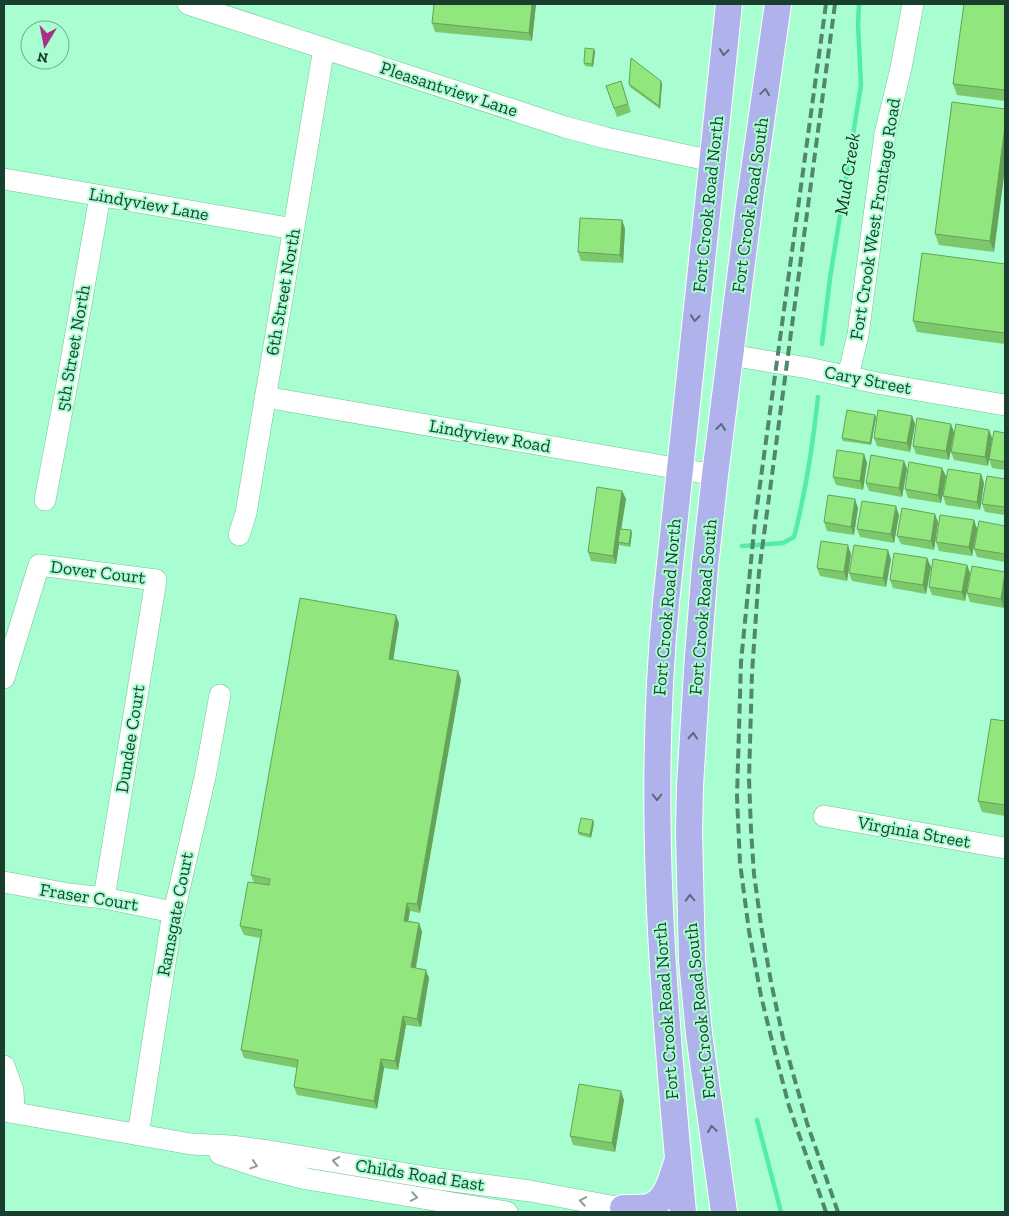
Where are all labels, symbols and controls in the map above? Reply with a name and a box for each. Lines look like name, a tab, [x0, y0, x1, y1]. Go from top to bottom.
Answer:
north arrow	[20, 20, 70, 70]
text: N	[36, 48, 50, 67]
one-way arrow	[719, 49, 730, 57]
street label: Pleasantview Lane	[378, 56, 520, 122]
one-way arrow	[760, 88, 770, 96]
street label: Fort Crook West Frontage Road	[845, 96, 905, 341]
street label: Fort Crook Road North	[688, 115, 728, 293]
street label: Fort Crook Road South	[727, 116, 773, 294]
water label: Mud Creek	[829, 131, 865, 217]
street label: Lindyview Lane	[87, 183, 211, 225]
street label: 6th Street North	[261, 227, 305, 357]
street label: 5th Street North	[51, 283, 95, 413]
one-way arrow	[690, 315, 701, 323]
street label: Cary Street	[823, 361, 914, 399]
street label: Lindyview Road	[428, 415, 552, 458]
one-way arrow	[715, 422, 726, 430]
street label: Fort Crook Road North	[648, 518, 686, 696]
street label: Fort Crook Road South	[684, 518, 722, 696]
street label: Dover Court	[49, 555, 147, 589]
street label: Dundee Court	[111, 683, 149, 795]
one-way arrow	[687, 731, 698, 739]
one-way arrow	[652, 793, 662, 801]
street label: Virginia Street	[855, 811, 973, 853]
street label: Ramsgate Court	[152, 850, 198, 978]
street label: Fraser Court	[38, 878, 140, 916]
one-way arrow	[685, 894, 695, 902]
street label: Fort Crook Road North	[649, 922, 683, 1100]
street label: Fort Crook Road South	[680, 922, 720, 1100]
one-way arrow	[707, 1125, 718, 1133]
street label: Childs Road East	[354, 1154, 486, 1196]
one-way arrow	[331, 1157, 340, 1167]
one-way arrow	[250, 1160, 258, 1170]
one-way arrow	[409, 1191, 418, 1201]
one-way arrow	[578, 1196, 587, 1206]

